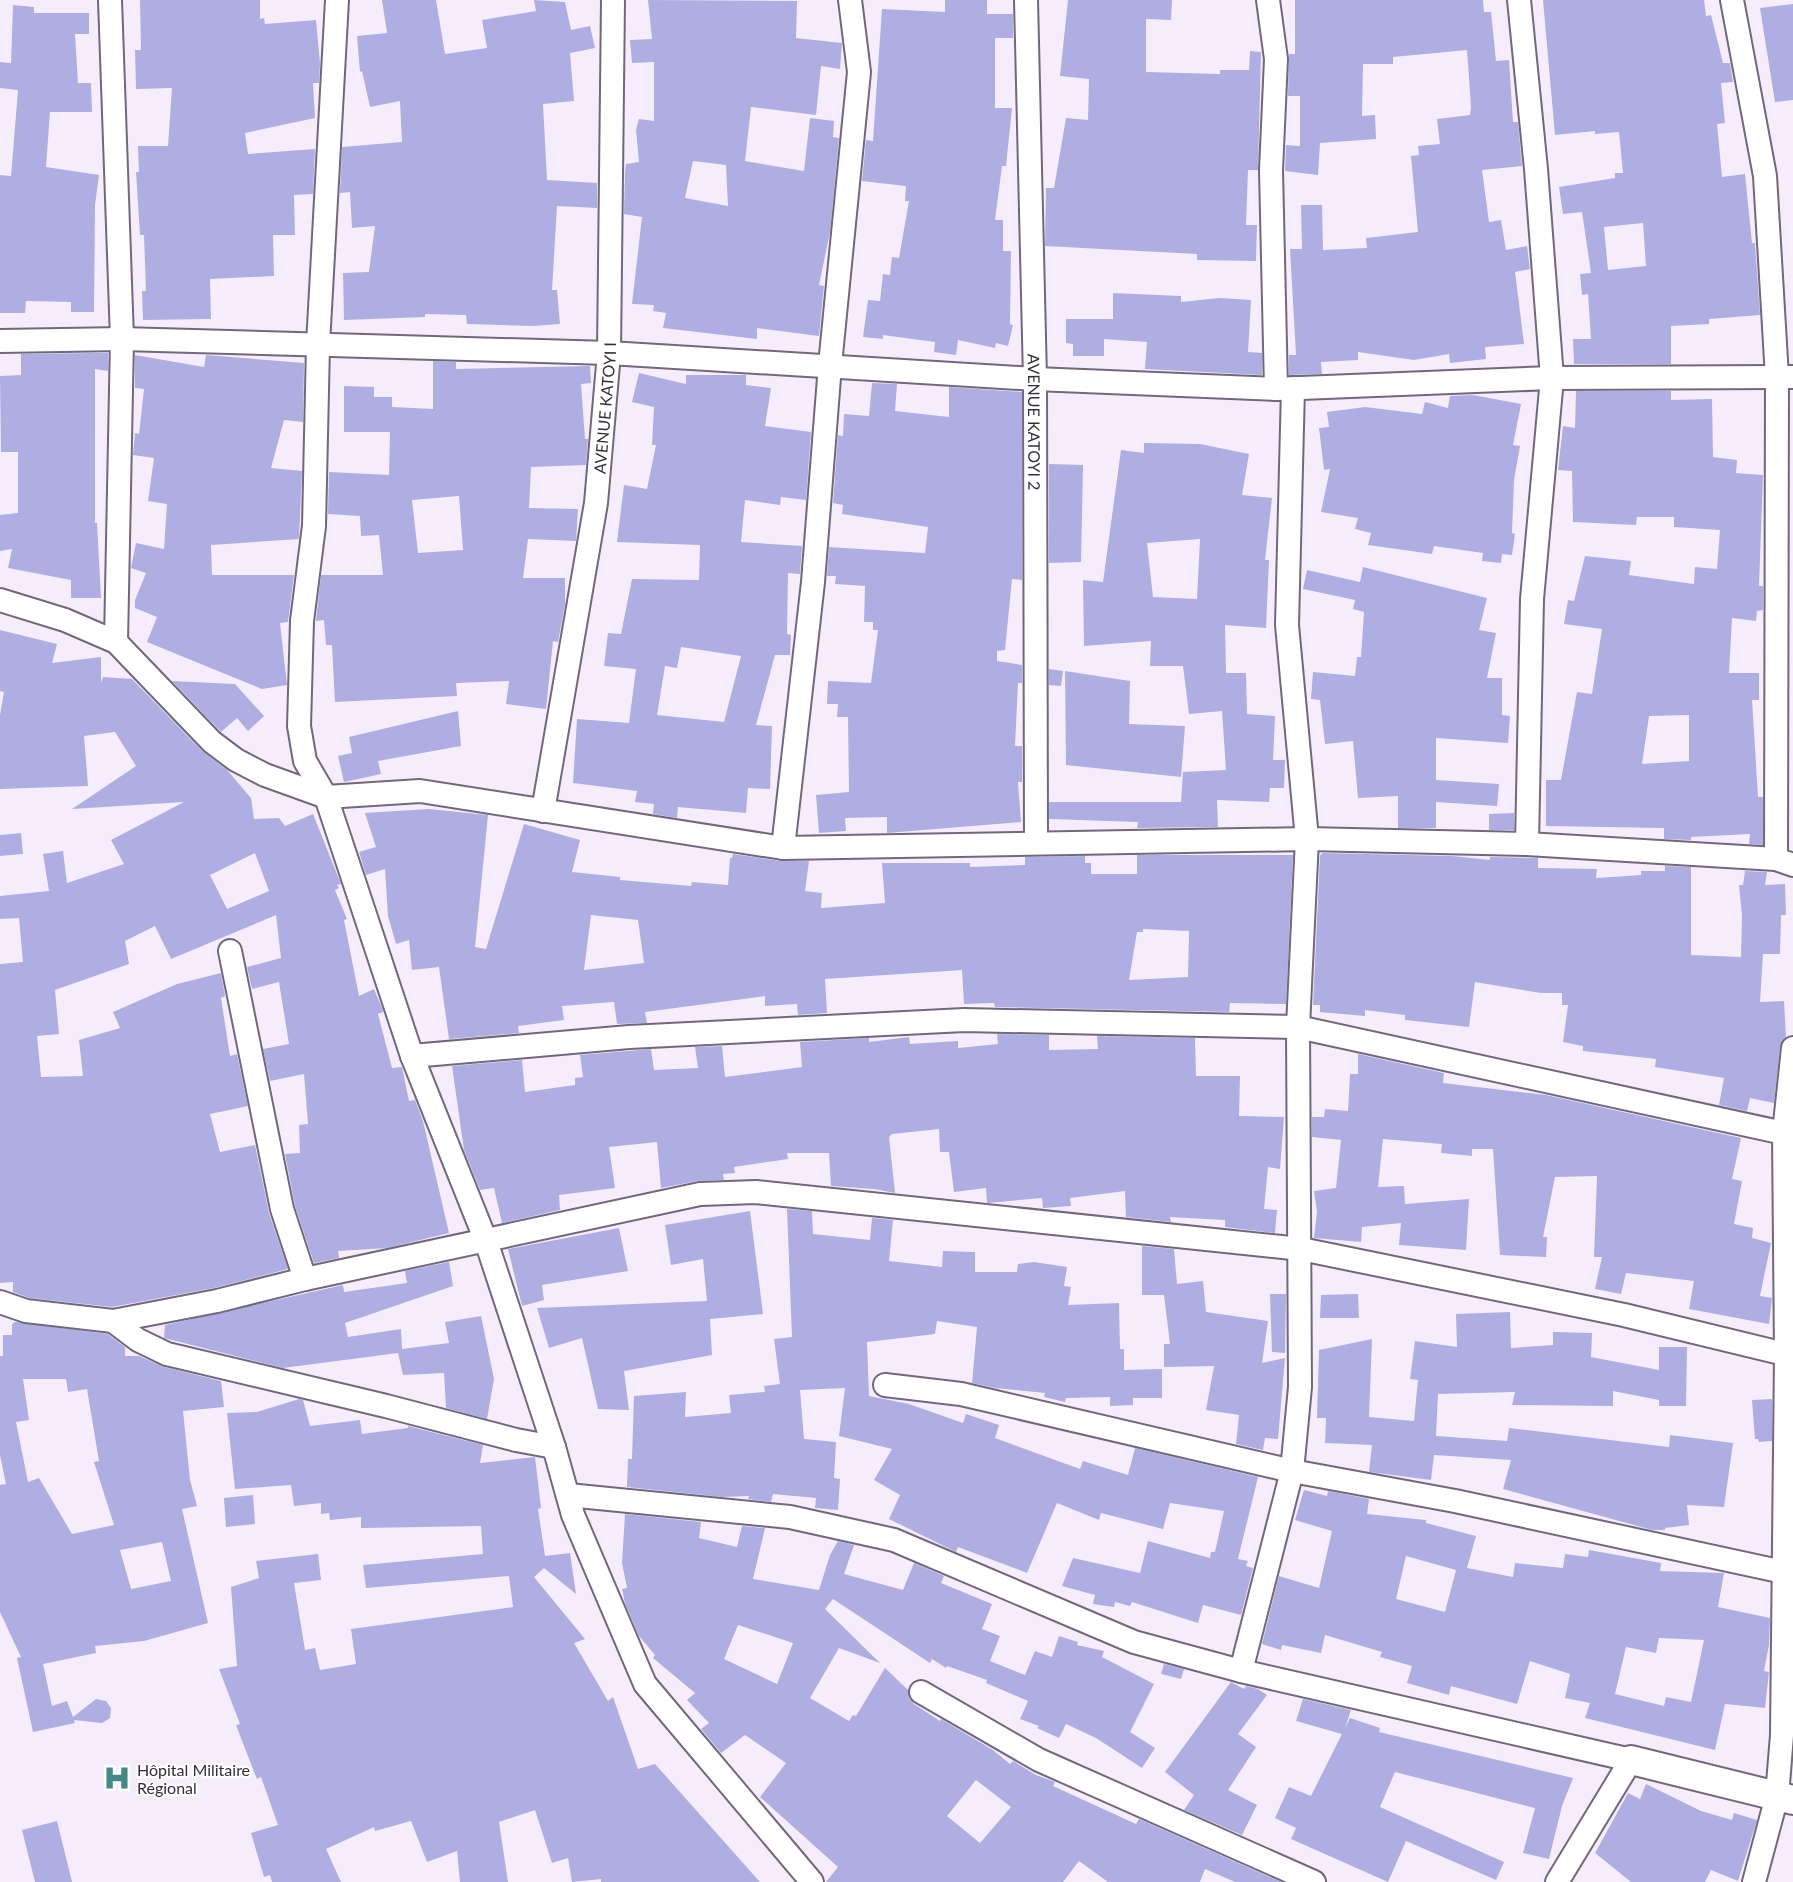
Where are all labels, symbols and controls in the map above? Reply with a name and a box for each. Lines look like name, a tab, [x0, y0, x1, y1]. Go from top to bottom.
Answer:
street label: AVENUE KATOYI I	[589, 342, 619, 474]
street label: AVENUE KATOYI 2	[1025, 353, 1045, 490]
place label: Hôpital Militaire Régional	[137, 1760, 250, 1797]
hospital icon: Hôpital Militaire Régional	[102, 1763, 132, 1793]

